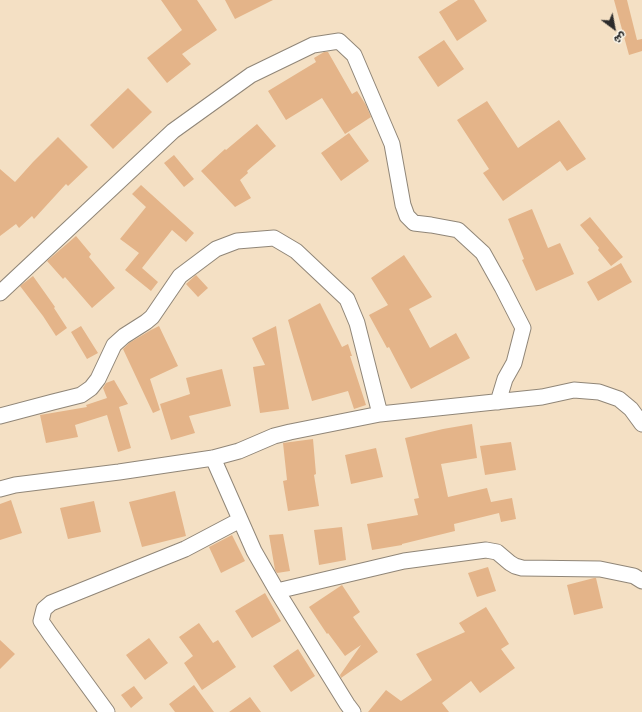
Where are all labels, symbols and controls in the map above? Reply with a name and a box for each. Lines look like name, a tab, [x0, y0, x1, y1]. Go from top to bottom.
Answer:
north arrow	[594, 8, 634, 48]
text: ش	[612, 29, 629, 47]

